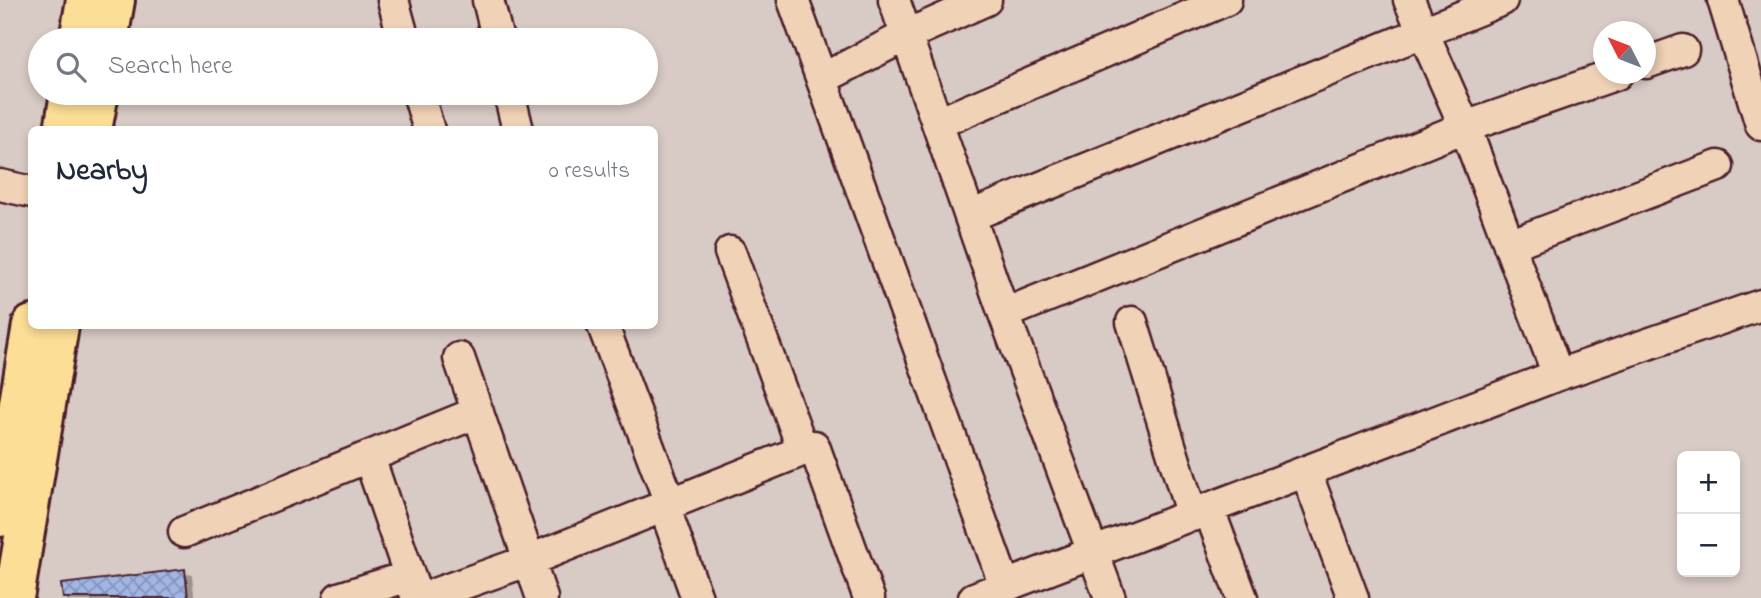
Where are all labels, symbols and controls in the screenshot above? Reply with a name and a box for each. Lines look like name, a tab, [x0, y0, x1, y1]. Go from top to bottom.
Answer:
north arrow	[1593, 21, 1656, 84]
search box	[28, 28, 658, 105]
icon: search	[52, 48, 90, 86]
text: Search here	[108, 48, 233, 86]
text: Nearby	[56, 150, 148, 194]
text: 0 results	[549, 155, 630, 188]
map controls	[1677, 451, 1740, 577]
button: +	[1677, 451, 1740, 514]
button: −	[1677, 514, 1740, 577]

